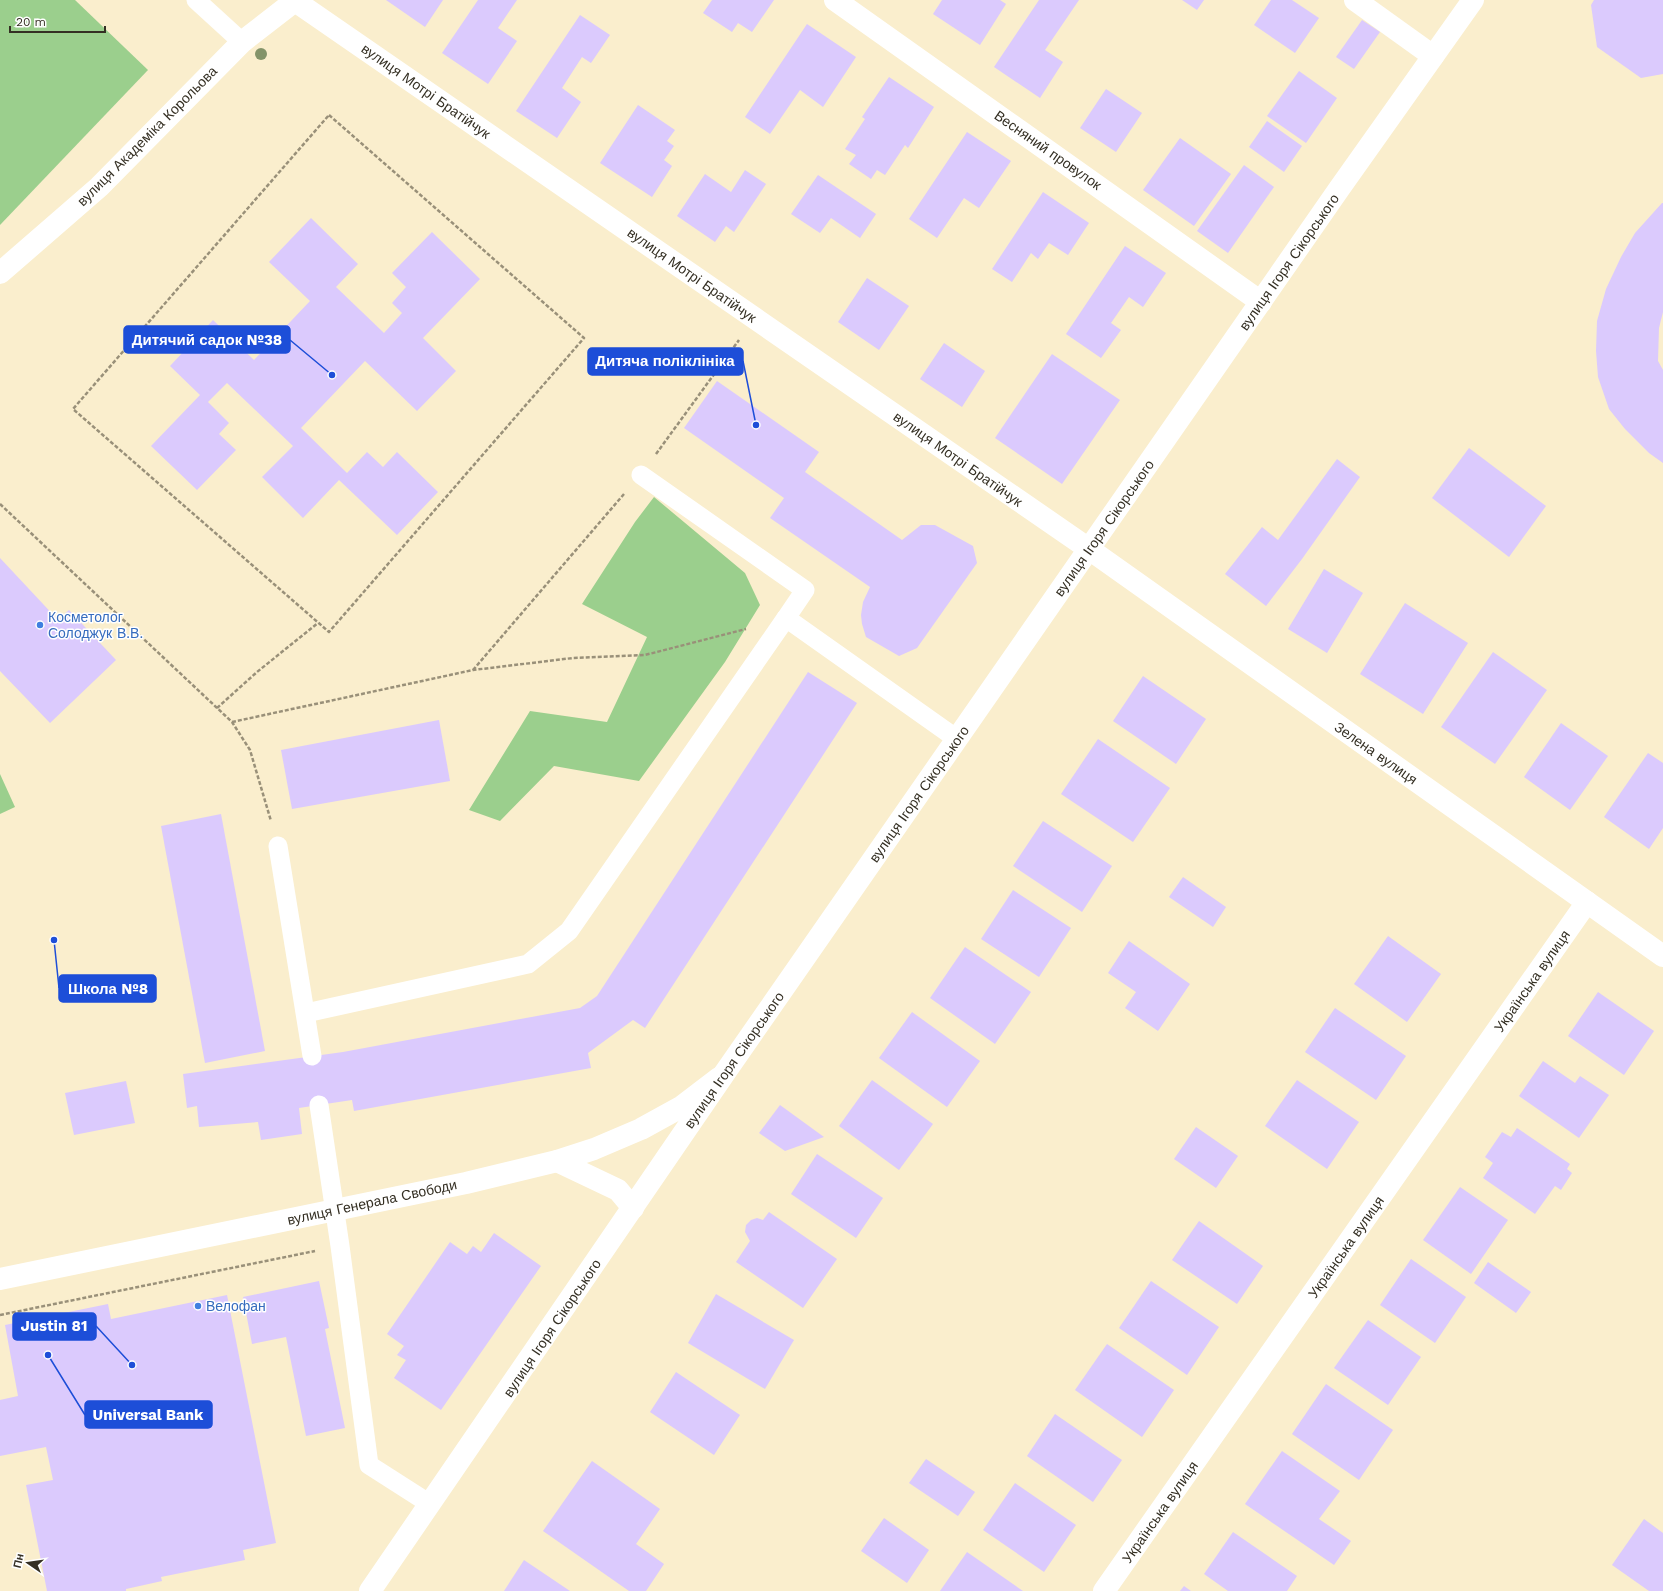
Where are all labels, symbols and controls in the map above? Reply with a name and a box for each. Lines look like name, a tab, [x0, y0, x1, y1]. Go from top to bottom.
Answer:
scale bar	[10, 8, 105, 34]
text: 20 m	[16, 15, 46, 29]
street label: вулиця Мотрі Братійчук	[358, 40, 494, 142]
street label: вулиця Академіка Корольова	[74, 63, 220, 209]
street label: Весняний провулок	[991, 107, 1105, 193]
street label: вулиця Ігоря Сікорського	[1236, 191, 1342, 333]
street label: вулиця Мотрі Братійчук	[624, 224, 760, 326]
callout: Дитячий садок №38	[124, 326, 290, 353]
text: Дитячий садок №38	[132, 331, 282, 349]
callout: Дитяча поліклініка	[588, 348, 743, 375]
text: Дитяча поліклініка	[595, 352, 735, 370]
street label: вулиця Мотрі Братійчук	[890, 408, 1026, 510]
street label: вулиця Ігоря Сікорського	[1051, 457, 1157, 599]
place label: Косметолог Солоджук В.В.	[48, 609, 143, 641]
marker: Косметолог Солоджук В.В.	[35, 620, 45, 630]
street label: Зелена вулиця	[1332, 719, 1420, 787]
street label: вулиця Ігоря Сікорського	[866, 723, 972, 865]
street label: Українська вулиця	[1491, 927, 1573, 1035]
callout: Школа №8	[59, 975, 156, 1002]
text: Школа №8	[68, 980, 148, 998]
street label: вулиця Ігоря Сікорського	[681, 989, 787, 1131]
street label: вулиця Генерала Свободи	[286, 1176, 458, 1228]
street label: Українська вулиця	[1305, 1193, 1387, 1301]
street label: вулиця Ігоря Сікорського	[500, 1256, 604, 1400]
place label: Велофан	[206, 1298, 266, 1314]
marker: Велофан	[193, 1301, 203, 1311]
callout: Justin 81	[13, 1313, 96, 1340]
text: Justin 81	[21, 1317, 87, 1335]
callout: Universal Bank	[85, 1401, 212, 1428]
text: Universal Bank	[93, 1406, 204, 1424]
street label: Українська вулиця	[1119, 1458, 1201, 1566]
north arrow	[8, 1543, 48, 1583]
text: Пн	[11, 1552, 27, 1569]

